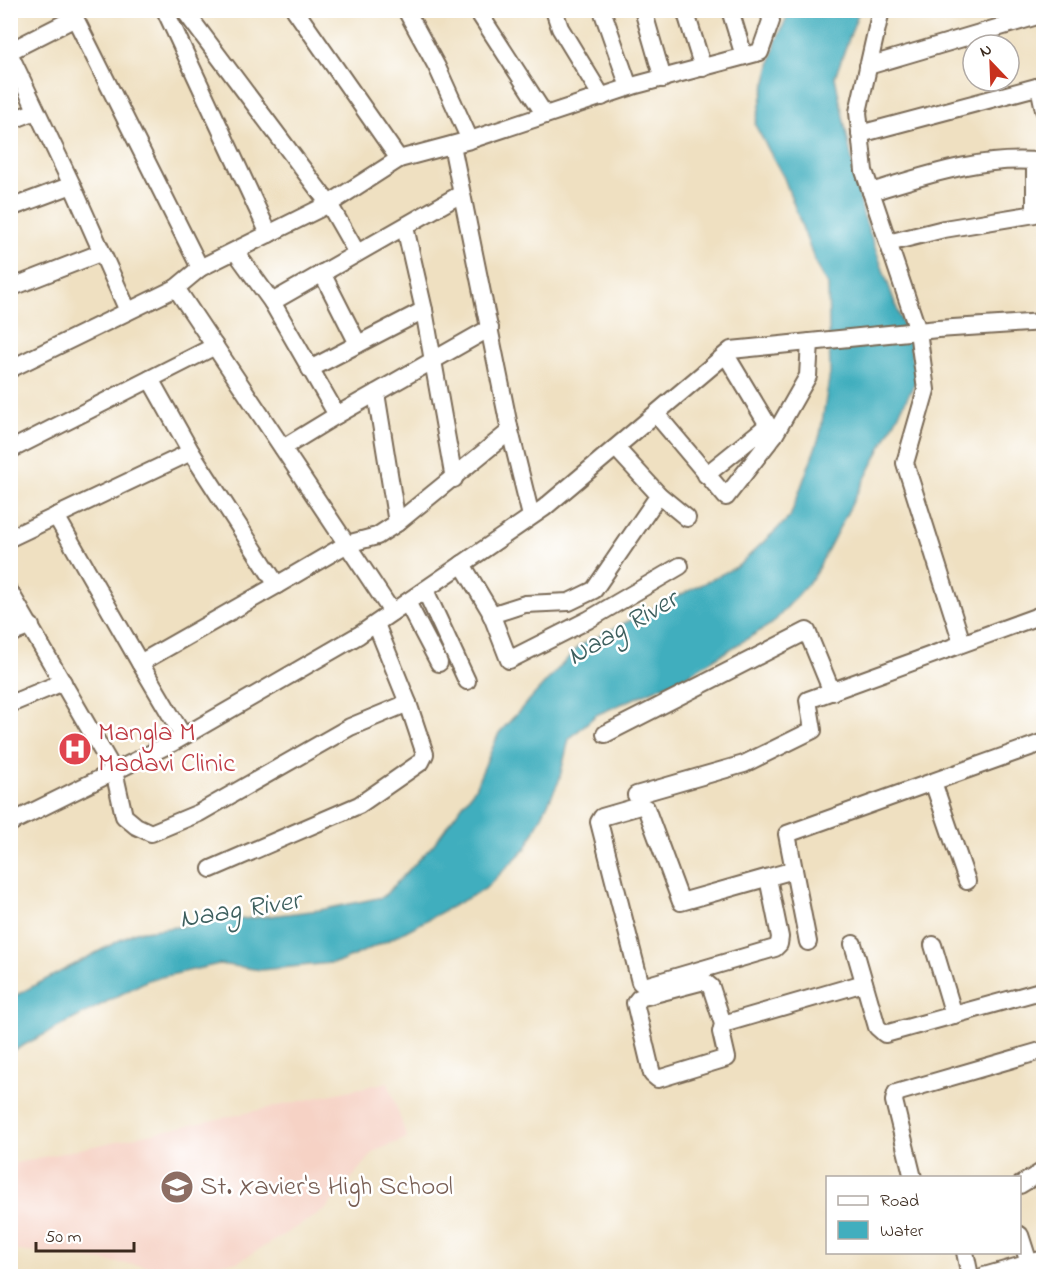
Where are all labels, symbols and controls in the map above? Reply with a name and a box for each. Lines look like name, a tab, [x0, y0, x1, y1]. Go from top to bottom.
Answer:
north arrow	[961, 33, 1021, 93]
text: N	[976, 38, 996, 64]
water label: Naag River	[560, 579, 689, 677]
place label: Mangla M Madavi Clinic	[98, 714, 235, 784]
hospital icon: Mangla M Madavi Clinic	[57, 731, 93, 767]
water label: Naag River	[176, 881, 307, 941]
place label: St. Xavier's High School	[200, 1168, 453, 1207]
school or university icon: St. Xavier's High School	[159, 1169, 195, 1205]
legend	[826, 1176, 1021, 1254]
text: Road	[880, 1189, 919, 1215]
scale bar	[36, 1215, 134, 1253]
text: Water	[880, 1219, 924, 1245]
text: 50 m	[45, 1225, 82, 1251]

